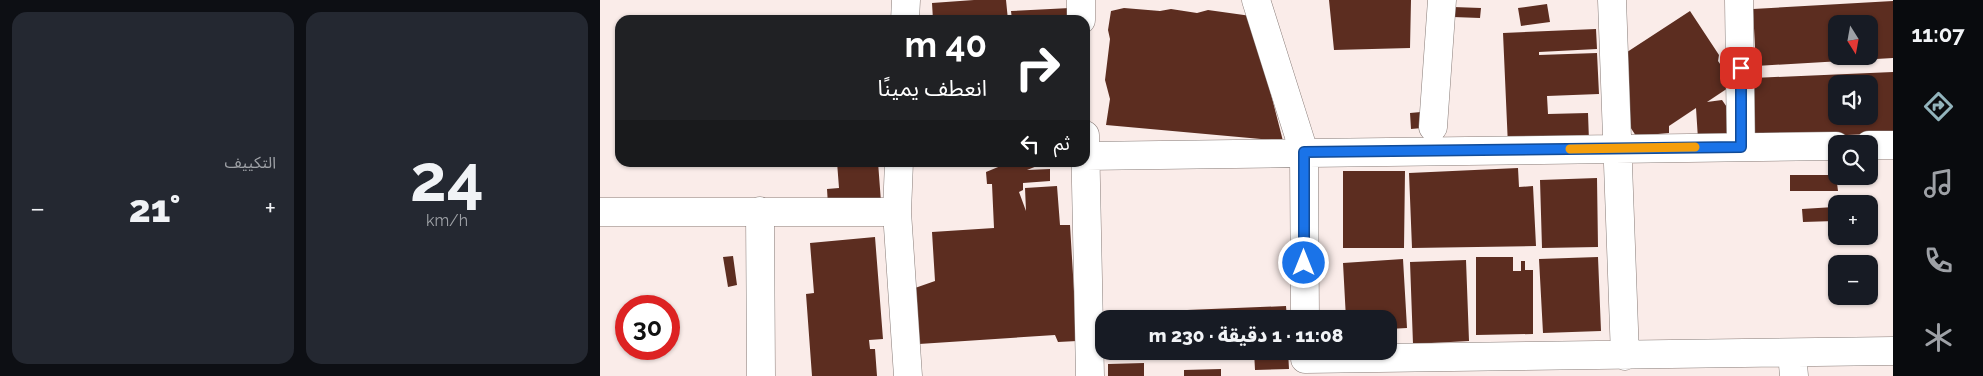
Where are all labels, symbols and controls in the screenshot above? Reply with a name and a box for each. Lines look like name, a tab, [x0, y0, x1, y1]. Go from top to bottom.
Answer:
north arrow	[1828, 15, 1878, 65]
map controls	[1828, 15, 1878, 305]
text: 11:07	[1911, 21, 1965, 47]
text: 40 m	[905, 24, 987, 65]
icon: right	[1005, 35, 1070, 100]
pin	[1720, 47, 1762, 89]
icon: arrive	[1727, 54, 1755, 82]
text: انعطف يمينًا	[878, 75, 987, 101]
button: sound	[1828, 75, 1878, 125]
icon: directions	[1921, 89, 1956, 124]
icon: left	[1016, 130, 1044, 158]
text: ثم	[1054, 132, 1070, 154]
button: search	[1828, 135, 1878, 185]
text: 24	[410, 140, 484, 216]
text: التكييف	[224, 153, 276, 172]
icon: music	[1921, 166, 1956, 201]
text: 21°	[129, 186, 181, 231]
text: −	[30, 192, 45, 225]
text: +	[264, 192, 276, 225]
button: +	[1828, 195, 1878, 245]
text: km/h	[426, 211, 468, 230]
position arrow	[1277, 236, 1329, 288]
icon: phone	[1921, 243, 1956, 278]
button: −	[1828, 255, 1878, 305]
speed limit sign: 30	[615, 295, 680, 360]
icon: climate	[1921, 320, 1956, 355]
text: 11:08 · 1 دقيقة · 230 m	[1149, 324, 1343, 346]

